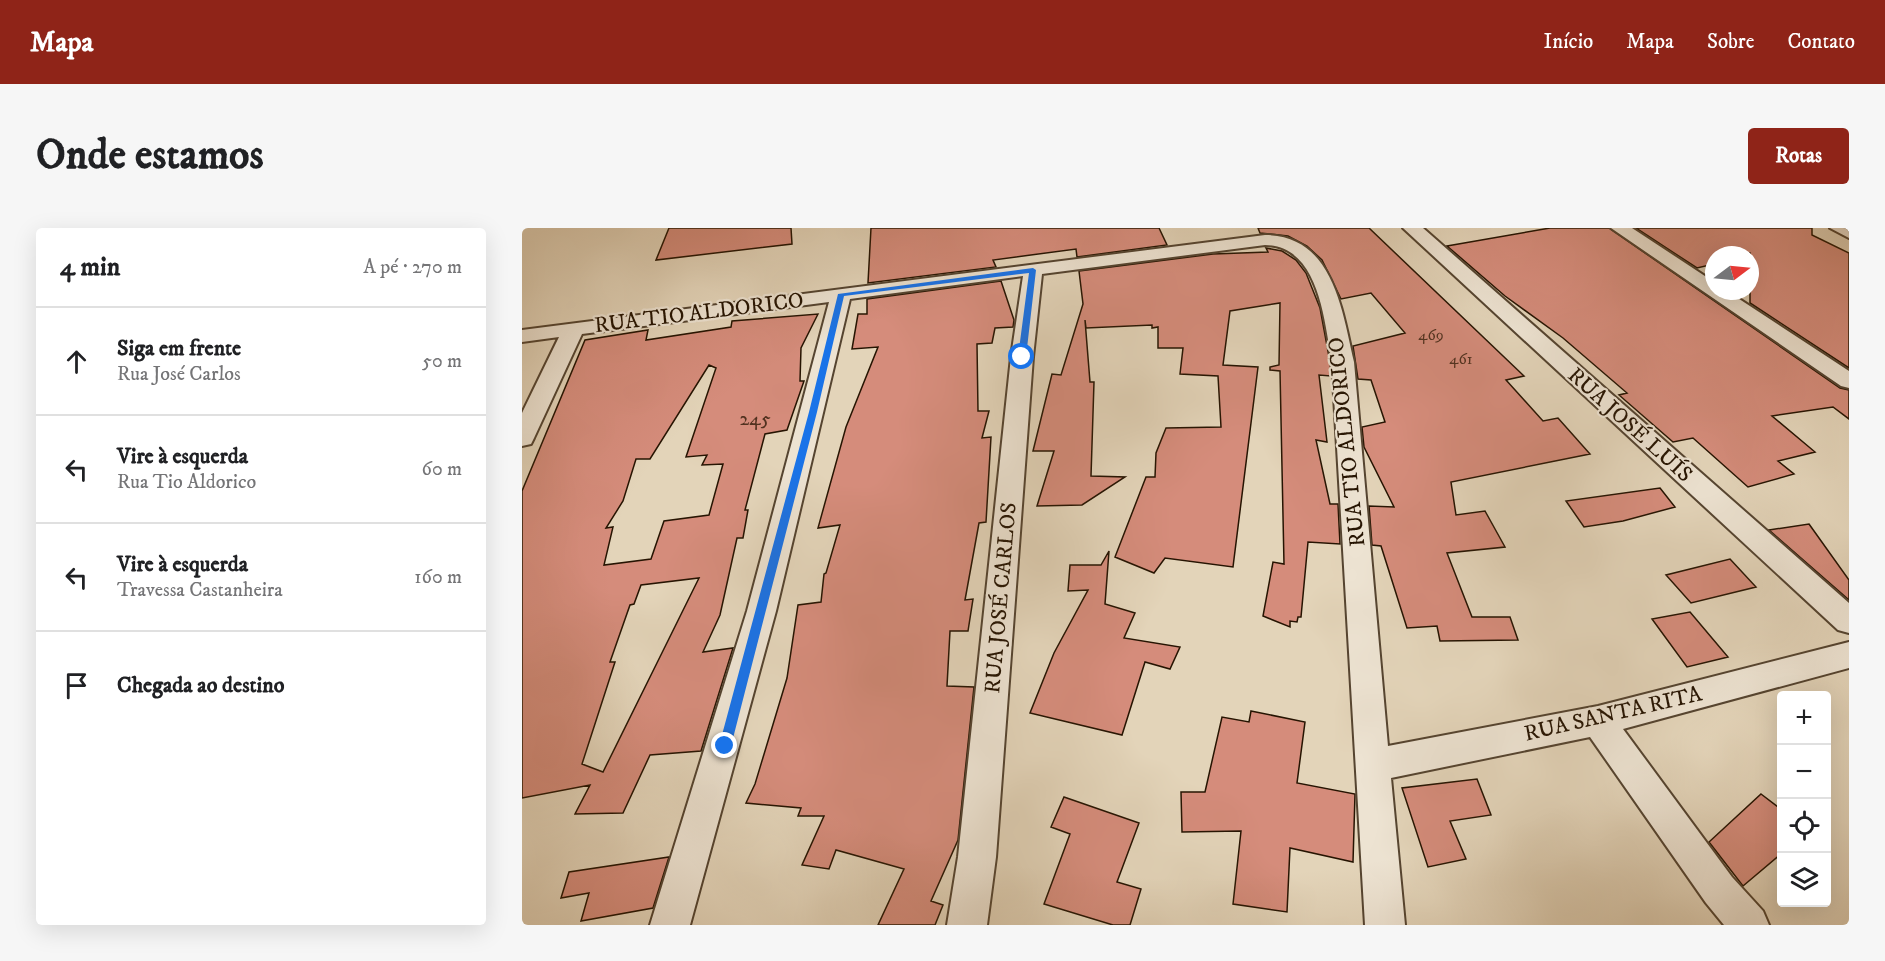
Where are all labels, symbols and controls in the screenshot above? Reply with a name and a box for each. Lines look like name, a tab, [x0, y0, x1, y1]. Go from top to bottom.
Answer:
text: Mapa	[30, 25, 93, 60]
text: Início	[1544, 29, 1593, 55]
text: Mapa	[1626, 29, 1674, 55]
text: Sobre	[1707, 29, 1754, 55]
text: Contato	[1787, 29, 1855, 55]
button: Rotas	[1748, 128, 1849, 184]
text: Onde estamos	[36, 130, 264, 182]
north arrow	[1705, 246, 1759, 300]
text: 4 min	[60, 251, 120, 284]
text: A pé · 270 m	[363, 255, 462, 280]
street label: RUA TIO ALDORICO	[593, 287, 805, 339]
house number: 469	[1418, 325, 1444, 345]
text: Siga em frente	[117, 335, 241, 362]
street label: RUA TIO ALDORICO	[1323, 336, 1371, 548]
route start	[1008, 343, 1034, 369]
icon: ahead	[60, 345, 93, 378]
text: 50 m	[422, 349, 462, 374]
house number: 461	[1449, 349, 1473, 369]
street label: RUA JOSÉ LUÍS	[1562, 361, 1699, 488]
text: Rua José Carlos	[117, 362, 241, 387]
house number: 245	[739, 407, 771, 432]
text: Vire à esquerda	[117, 443, 248, 470]
icon: left	[60, 453, 93, 486]
text: 60 m	[422, 457, 462, 482]
text: Rua Tio Aldorico	[117, 470, 256, 495]
street label: RUA JOSÉ CARLOS	[979, 501, 1023, 695]
text: Vire à esquerda	[117, 551, 248, 578]
icon: left	[60, 561, 93, 594]
text: 160 m	[414, 565, 462, 590]
text: Travessa Castanheira	[117, 578, 283, 603]
icon: arrive	[60, 669, 93, 702]
text: Chegada ao destino	[117, 672, 284, 699]
street label: RUA SANTA RITA	[1521, 680, 1705, 748]
map controls	[1777, 691, 1831, 907]
button: +	[1777, 691, 1831, 745]
route end	[711, 732, 737, 758]
button: −	[1777, 745, 1831, 799]
button: locate	[1777, 799, 1831, 853]
button: layers	[1777, 853, 1831, 907]

